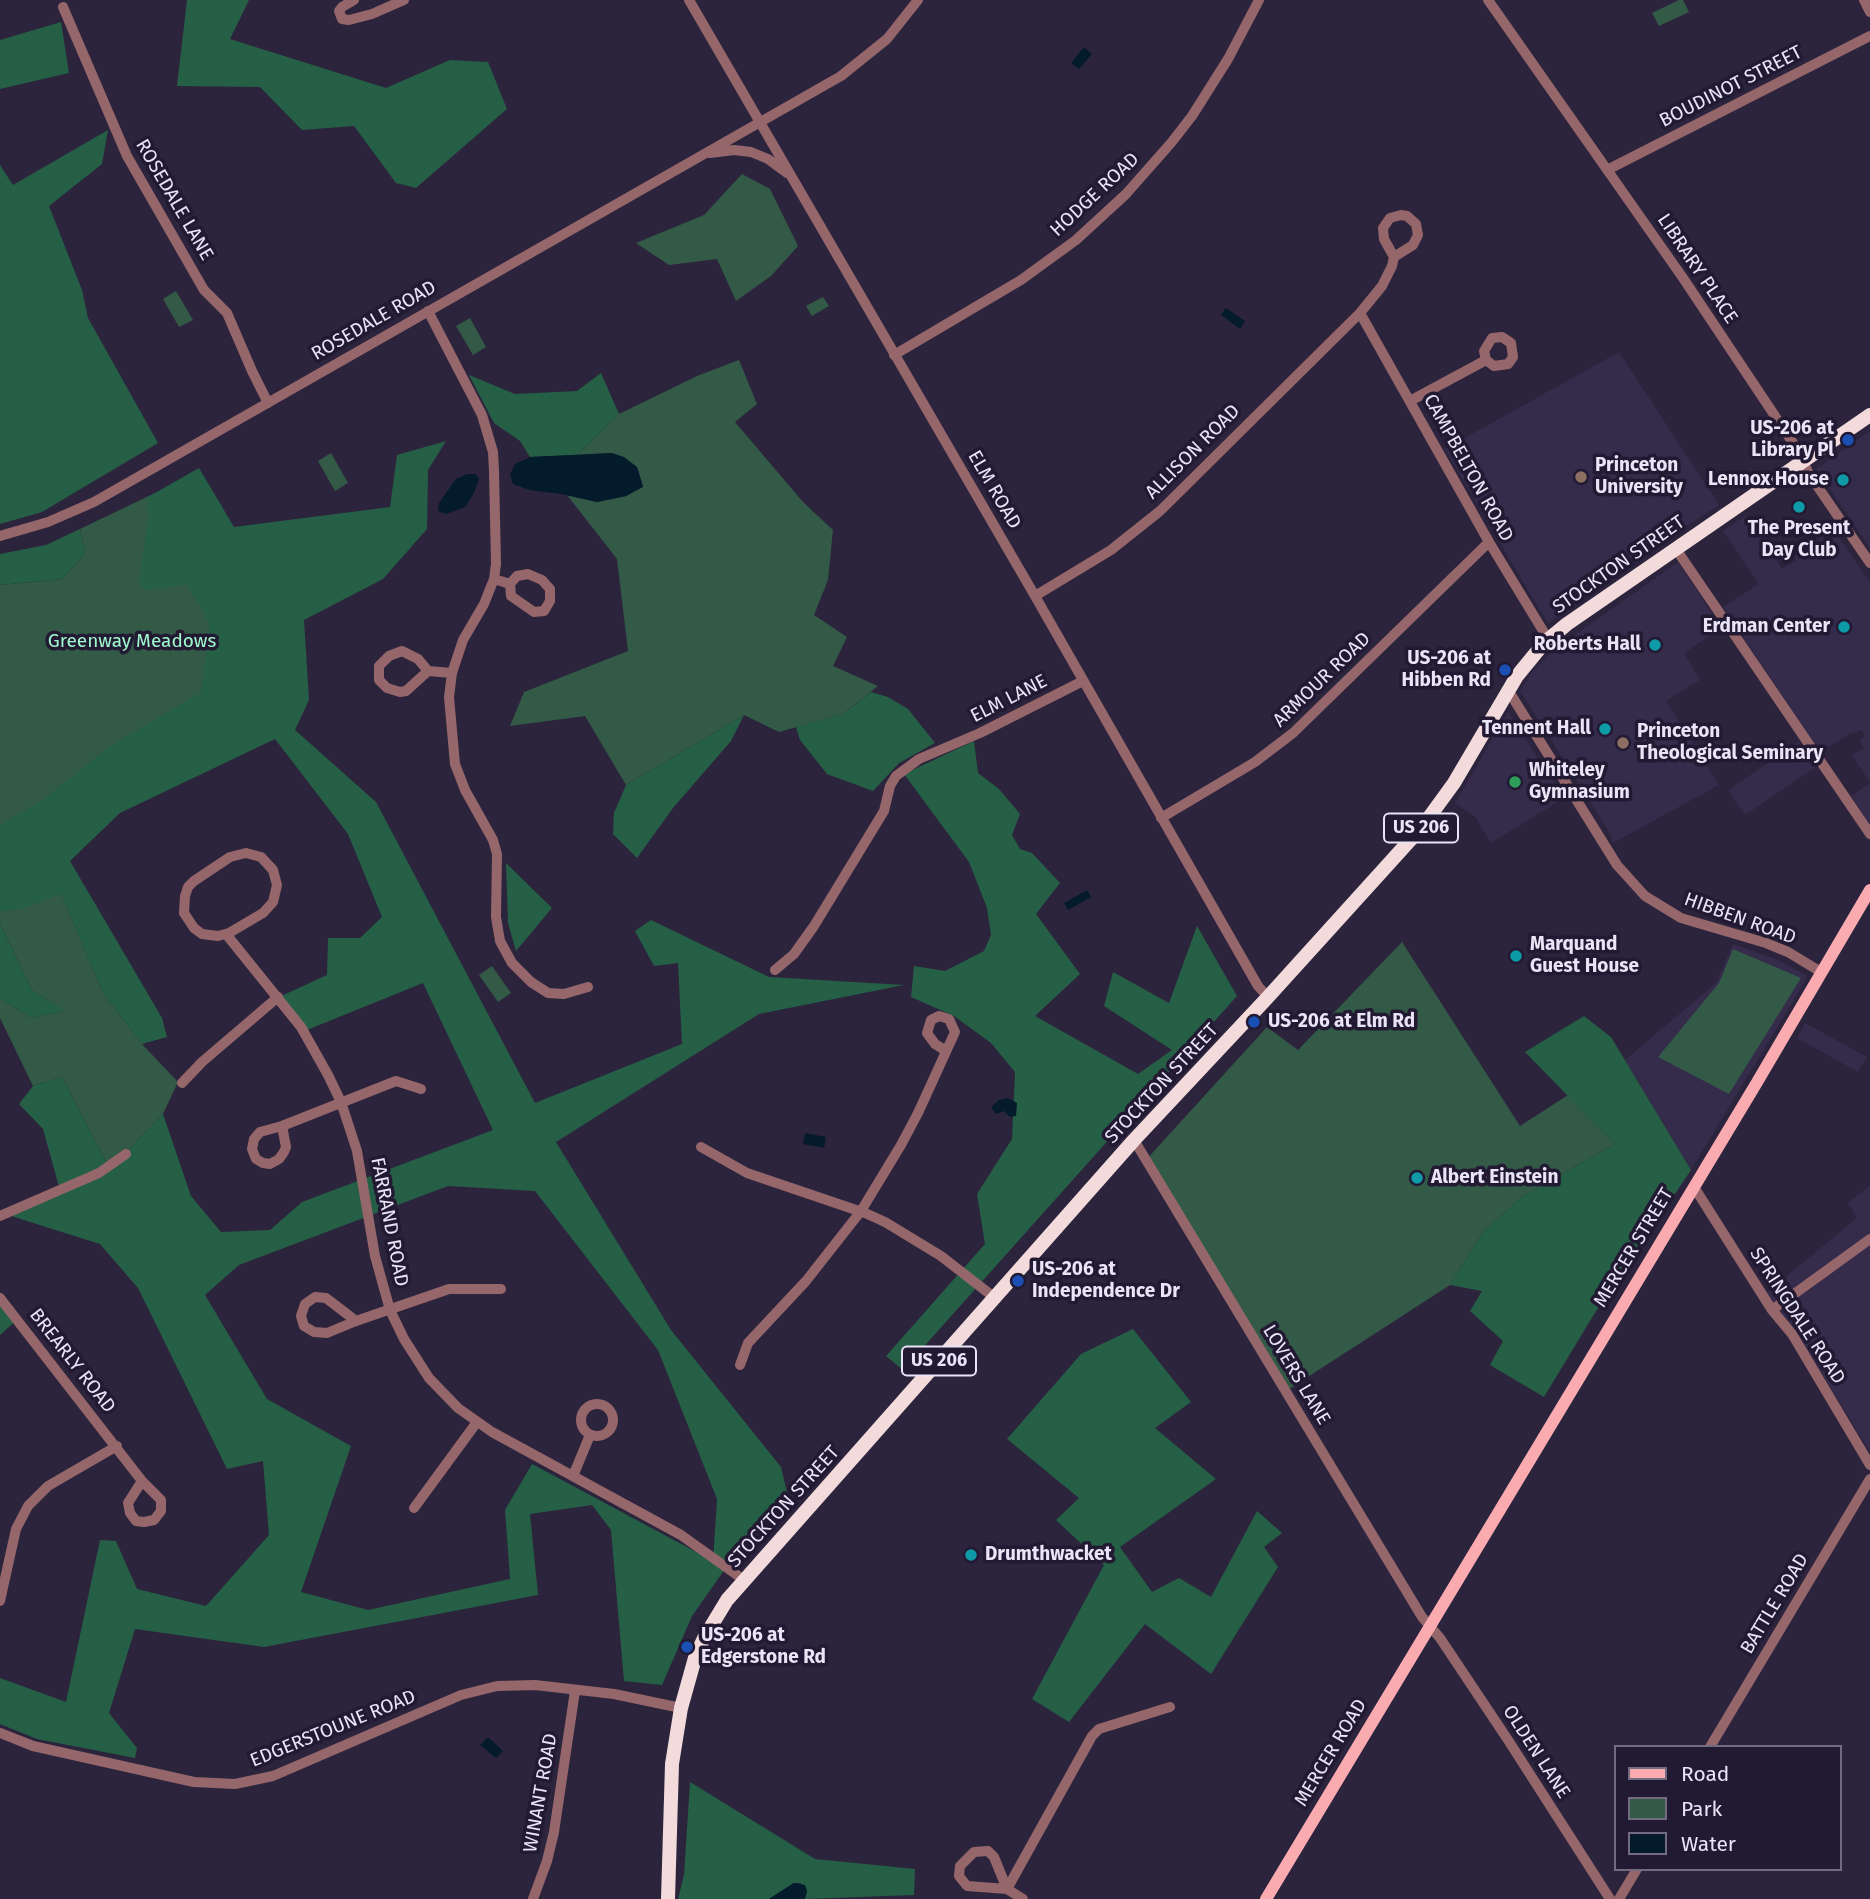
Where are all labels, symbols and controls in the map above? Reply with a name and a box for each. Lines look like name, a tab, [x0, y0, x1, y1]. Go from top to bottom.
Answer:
street label: BOUDINOT STREET	[1656, 41, 1806, 133]
street label: ROSEDALE LANE	[130, 135, 218, 265]
street label: HODGE ROAD	[1046, 148, 1144, 242]
street label: LIBRARY PLACE	[1652, 210, 1742, 328]
street label: ROSEDALE ROAD	[308, 276, 440, 366]
street label: CAMPBELTON ROAD	[1418, 390, 1518, 546]
street label: ALLISON ROAD	[1141, 400, 1245, 504]
place label: US-206 at Library Pl	[1750, 418, 1834, 462]
marker: US-206 at Library Pl	[1840, 432, 1856, 448]
street label: ELM ROAD	[962, 447, 1026, 533]
place label: Princeton University	[1595, 455, 1683, 499]
marker: Princeton University	[1573, 469, 1589, 485]
place label: Lennox House	[1708, 469, 1829, 491]
marker: Lennox House	[1835, 472, 1851, 488]
marker: The Present Day Club	[1791, 499, 1807, 515]
street label: STOCKTON STREET	[1549, 511, 1689, 619]
place label: The Present Day Club	[1748, 518, 1850, 562]
place label: Erdman Center	[1703, 616, 1830, 638]
marker: Erdman Center	[1836, 619, 1852, 635]
street label: ARMOUR ROAD	[1269, 628, 1375, 732]
park label: Greenway Meadows	[48, 631, 216, 653]
place label: Roberts Hall	[1534, 634, 1641, 656]
marker: Roberts Hall	[1647, 637, 1663, 653]
place label: US-206 at Hibben Rd	[1402, 648, 1491, 692]
marker: US-206 at Hibben Rd	[1497, 662, 1513, 678]
street label: ELM LANE	[967, 670, 1051, 728]
place label: Tennent Hall	[1482, 718, 1591, 740]
marker: Tennent Hall	[1597, 721, 1613, 737]
place label: Princeton Theological Seminary	[1637, 721, 1823, 765]
marker: Princeton Theological Seminary	[1615, 735, 1631, 751]
place label: Whiteley Gymnasium	[1529, 760, 1630, 804]
marker: Whiteley Gymnasium	[1507, 774, 1523, 790]
road number: US 206	[1384, 814, 1458, 842]
street label: HIBBEN ROAD	[1681, 888, 1799, 950]
place label: Marquand Guest House	[1530, 934, 1639, 978]
marker: Marquand Guest House	[1508, 948, 1524, 964]
place label: US-206 at Elm Rd	[1268, 1011, 1415, 1033]
marker: US-206 at Elm Rd	[1246, 1014, 1262, 1030]
street label: STOCKTON STREET	[1101, 1019, 1223, 1149]
street label: FARRAND ROAD	[365, 1156, 413, 1288]
place label: Albert Einstein	[1431, 1167, 1558, 1189]
marker: Albert Einstein	[1409, 1170, 1425, 1186]
street label: MERCER STREET	[1589, 1184, 1679, 1312]
street label: SPRINGDALE ROAD	[1744, 1243, 1850, 1389]
place label: US-206 at Independence Dr	[1032, 1259, 1180, 1303]
marker: US-206 at Independence Dr	[1010, 1273, 1026, 1289]
street label: BREARLY ROAD	[24, 1304, 120, 1418]
street label: LOVERS LANE	[1257, 1321, 1335, 1429]
road number: US 206	[902, 1346, 976, 1376]
street label: STOCKTON STREET	[723, 1441, 845, 1573]
place label: Drumthwacket	[985, 1544, 1112, 1566]
marker: Drumthwacket	[963, 1547, 979, 1563]
street label: BATTLE ROAD	[1736, 1550, 1814, 1658]
place label: US-206 at Edgerstone Rd	[701, 1625, 826, 1669]
marker: US-206 at Edgerstone Rd	[679, 1639, 695, 1655]
street label: EDGERSTOUNE ROAD	[247, 1685, 419, 1773]
street label: MERCER ROAD	[1290, 1695, 1372, 1811]
street label: OLDEN LANE	[1497, 1701, 1575, 1803]
street label: WINANT ROAD	[519, 1732, 563, 1854]
legend	[1615, 1745, 1842, 1871]
text: Road	[1681, 1761, 1729, 1787]
text: Park	[1681, 1796, 1722, 1822]
text: Water	[1681, 1831, 1736, 1857]

